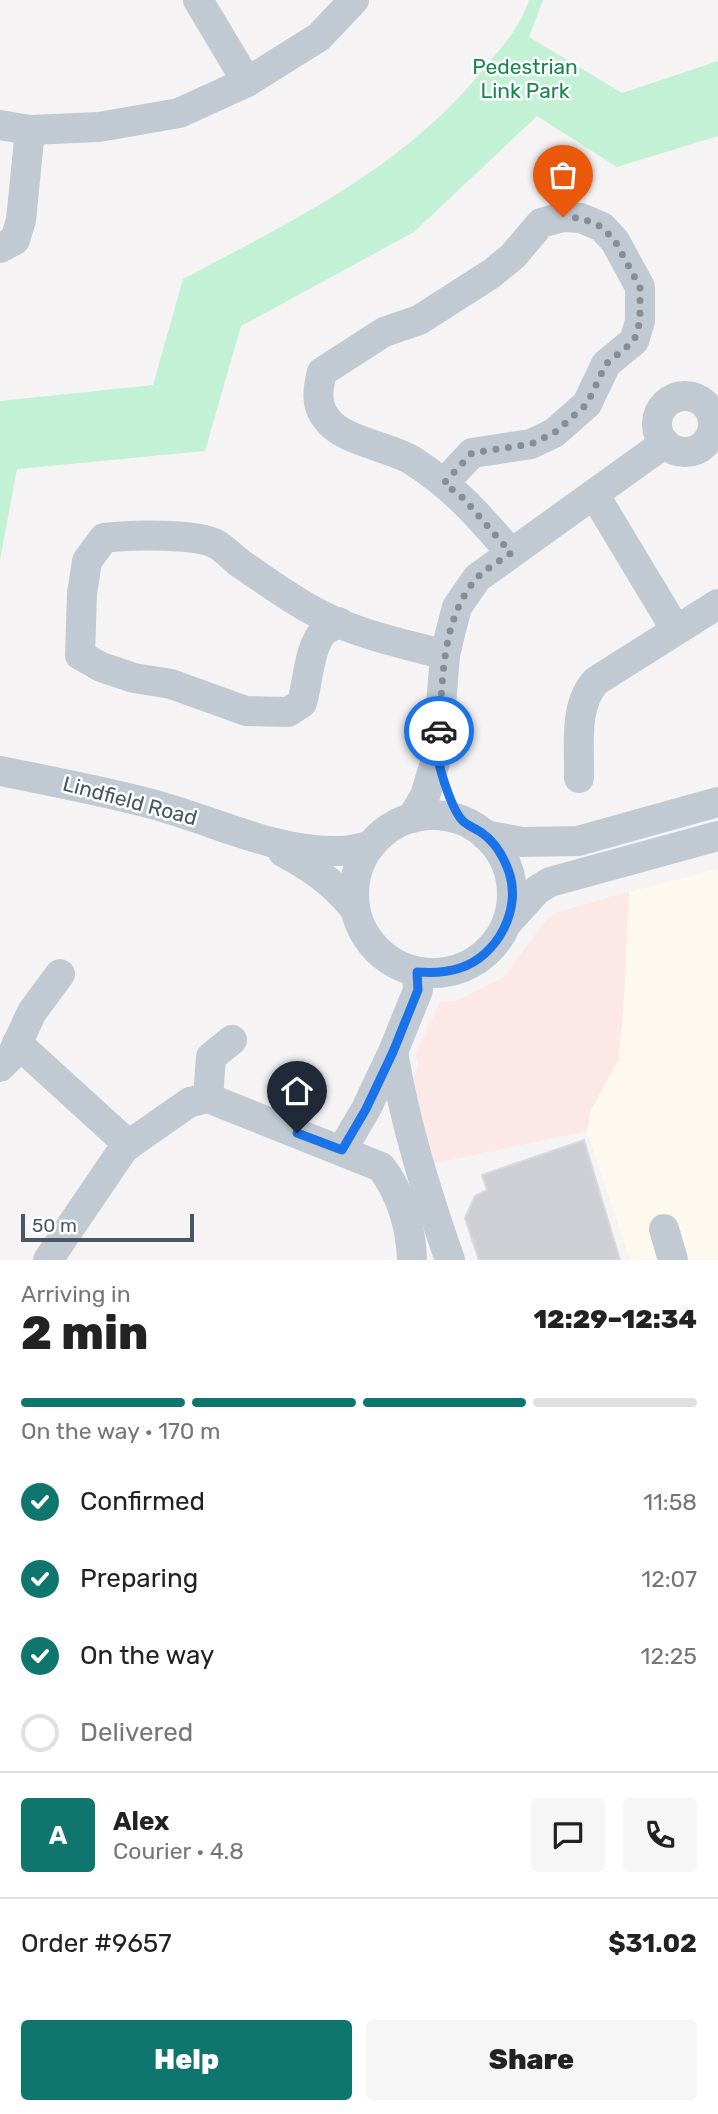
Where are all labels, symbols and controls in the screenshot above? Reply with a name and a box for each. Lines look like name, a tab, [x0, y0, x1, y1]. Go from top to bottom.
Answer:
park label: Pedestrian Link Park	[472, 54, 578, 103]
pin	[533, 145, 593, 217]
icon: bag	[544, 156, 582, 194]
courier	[404, 696, 474, 766]
icon: car	[420, 712, 458, 750]
street label: Lindfield Road	[60, 771, 200, 830]
pin	[267, 1061, 327, 1133]
icon: home	[278, 1072, 316, 1110]
scale bar	[21, 1211, 194, 1243]
text: 50 m	[32, 1214, 77, 1237]
text: Arriving in	[21, 1280, 131, 1308]
text: 12:29–12:34	[533, 1304, 697, 1335]
text: 2 min	[21, 1306, 148, 1361]
text: On the way · 170 m	[21, 1417, 220, 1445]
icon: check	[21, 1483, 59, 1521]
text: Confirmed	[80, 1486, 205, 1517]
text: 11:58	[643, 1488, 697, 1516]
icon: check	[21, 1560, 59, 1598]
text: Preparing	[80, 1563, 198, 1594]
text: 12:07	[641, 1565, 697, 1593]
icon: check	[21, 1637, 59, 1675]
text: On the way	[80, 1640, 214, 1671]
text: 12:25	[641, 1642, 697, 1670]
text: Delivered	[80, 1717, 193, 1748]
button: chat	[531, 1798, 605, 1872]
button: phone	[623, 1798, 697, 1872]
text: Alex	[113, 1806, 169, 1837]
text: A	[49, 1820, 67, 1851]
text: Courier · 4.8	[113, 1837, 244, 1865]
text: Order #9657	[21, 1928, 172, 1959]
text: $31.02	[608, 1928, 697, 1959]
button: Help	[21, 2020, 352, 2100]
button: Share	[366, 2020, 697, 2100]

